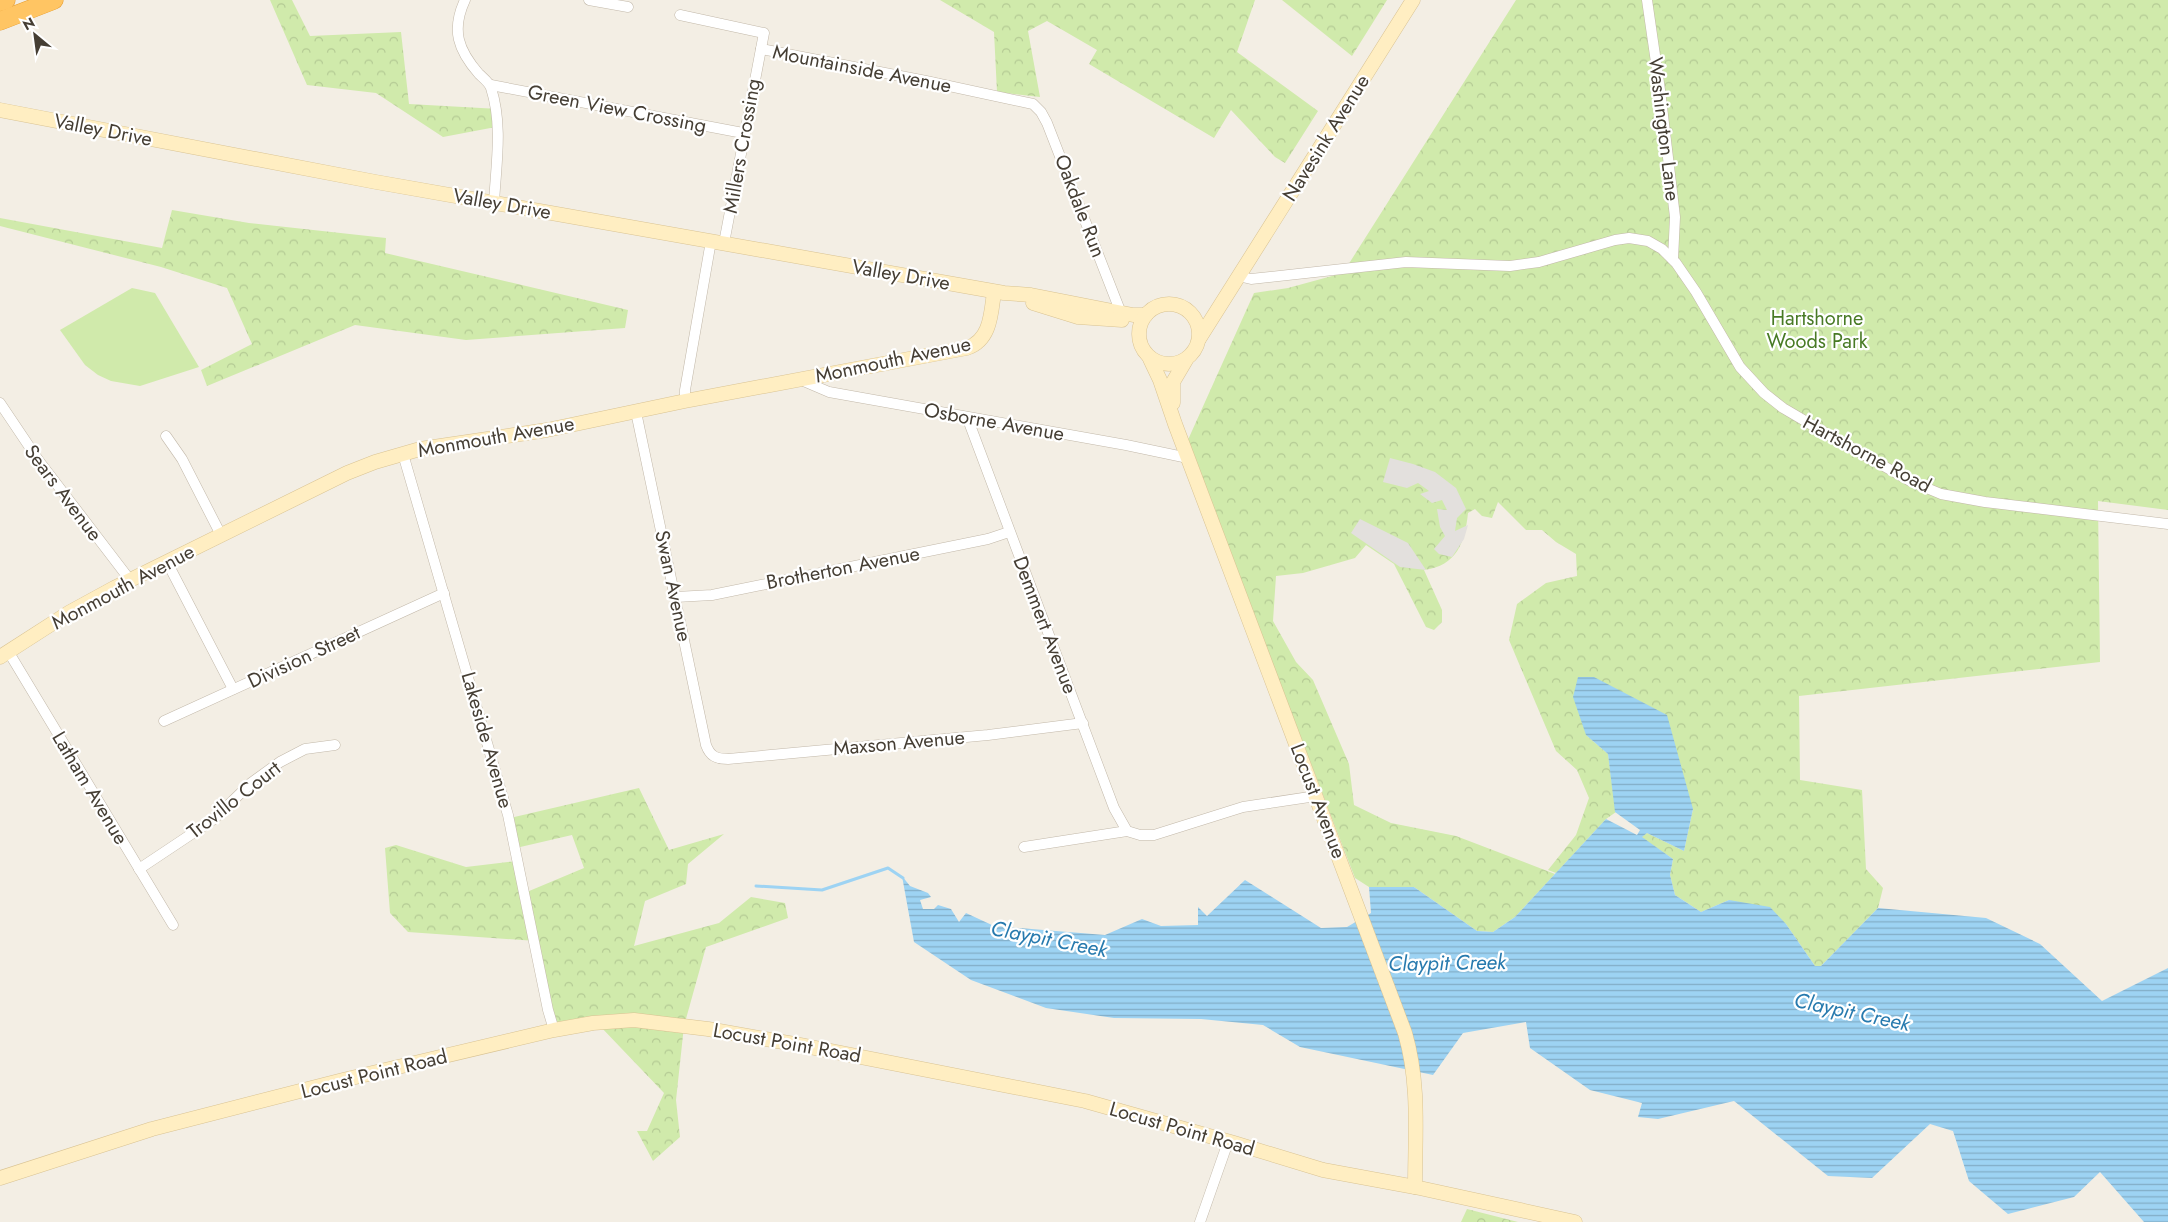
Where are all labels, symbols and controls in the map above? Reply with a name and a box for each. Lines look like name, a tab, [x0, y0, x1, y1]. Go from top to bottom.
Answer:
north arrow	[10, 10, 60, 60]
text: N	[19, 12, 38, 35]
street label: Mountainside Avenue	[770, 37, 954, 101]
street label: Washington Lane	[1641, 55, 1687, 203]
street label: Navesink Avenue	[1275, 69, 1377, 207]
street label: Millers Crossing	[716, 76, 768, 216]
street label: Green View Crossing	[525, 77, 709, 141]
street label: Valley Drive	[52, 106, 154, 154]
street label: Oakdale Run	[1047, 150, 1113, 262]
street label: Valley Drive	[451, 181, 553, 227]
street label: Valley Drive	[850, 252, 952, 298]
park label: Hartshorne Woods Park	[1766, 304, 1868, 356]
street label: Monmouth Avenue	[813, 329, 973, 391]
street label: Osborne Avenue	[921, 395, 1067, 449]
street label: Hartshorne Road	[1798, 408, 1936, 500]
street label: Monmouth Avenue	[416, 409, 576, 465]
street label: Sears Avenue	[17, 439, 109, 547]
street label: Swan Avenue	[647, 528, 699, 644]
street label: Monmouth Avenue	[46, 537, 200, 637]
street label: Brotherton Avenue	[764, 539, 922, 597]
street label: Demmert Avenue	[1005, 552, 1085, 698]
street label: Division Street	[243, 618, 365, 696]
street label: Lakeside Avenue	[454, 668, 520, 812]
street label: Maxson Avenue	[832, 723, 966, 763]
street label: Latham Avenue	[45, 726, 135, 850]
street label: Locust Avenue	[1283, 739, 1353, 863]
street label: Trovillo Court	[181, 754, 287, 846]
water label: Claypit Creek	[988, 913, 1111, 965]
water label: Claypit Creek	[1388, 947, 1507, 979]
water label: Claypit Creek	[1791, 985, 1914, 1039]
street label: Locust Point Road	[711, 1016, 863, 1070]
street label: Locust Point Road	[298, 1042, 450, 1106]
street label: Locust Point Road	[1106, 1094, 1258, 1164]

